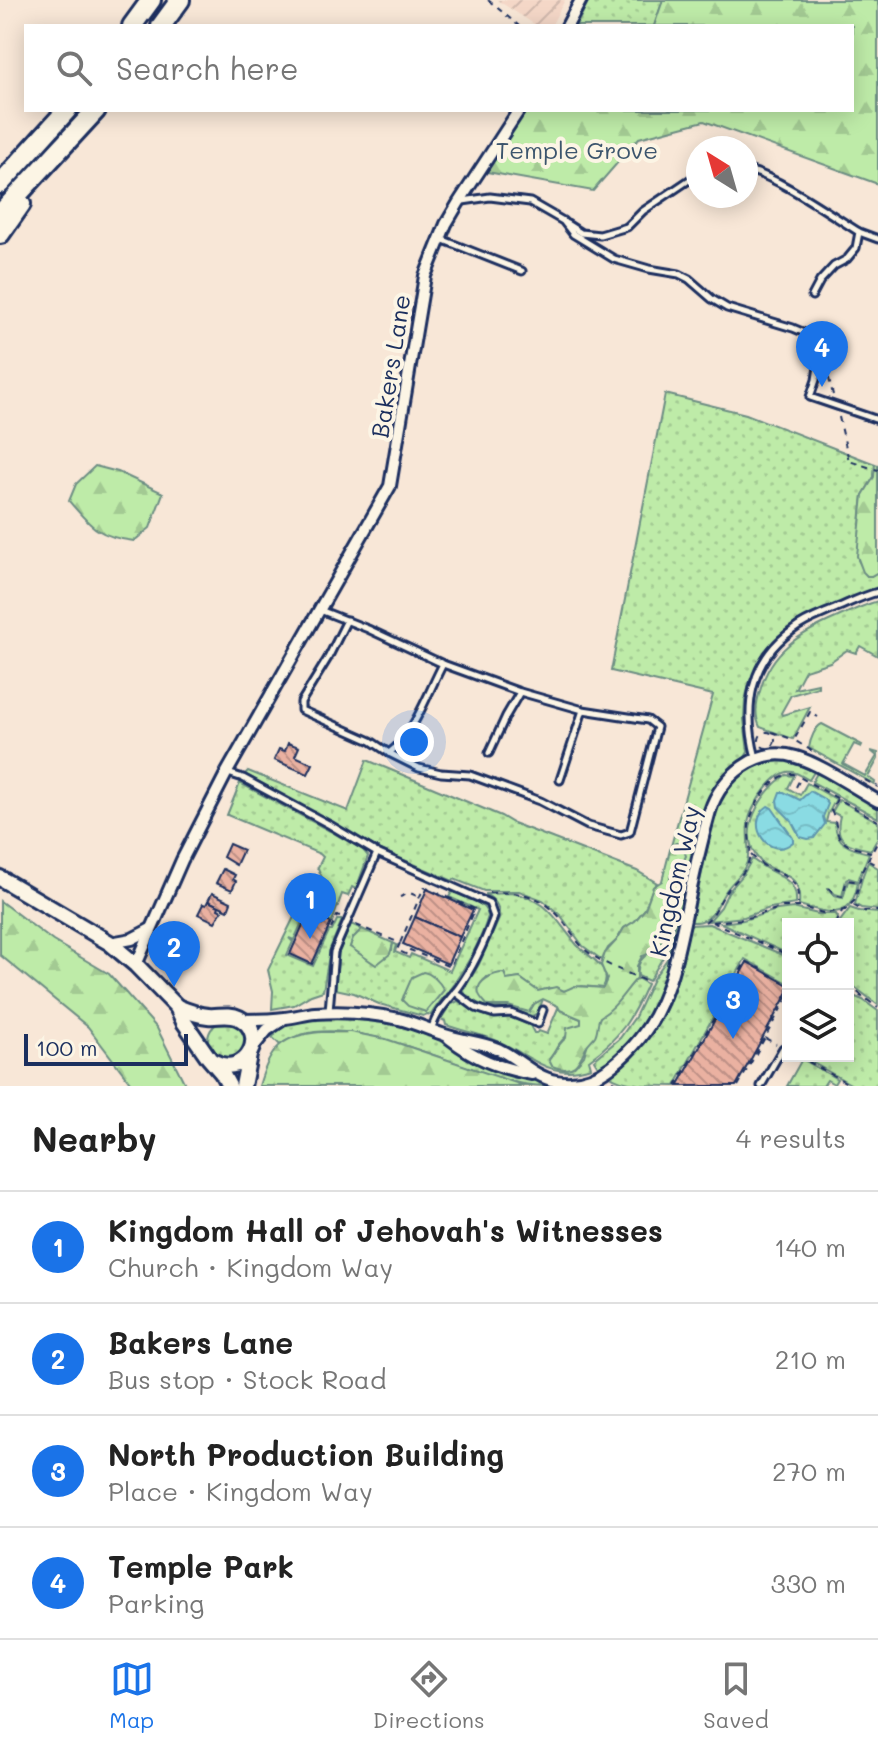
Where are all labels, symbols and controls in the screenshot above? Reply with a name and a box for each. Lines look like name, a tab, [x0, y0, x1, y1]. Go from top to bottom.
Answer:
search box	[24, 24, 854, 112]
icon: search	[52, 46, 96, 90]
text: Search here	[116, 48, 299, 88]
park label: Temple Grove	[496, 134, 658, 165]
north arrow	[686, 136, 758, 208]
street label: Bakers Lane	[363, 292, 417, 440]
pin: 4	[796, 321, 848, 387]
your location	[394, 722, 434, 762]
street label: Kingdom Way	[642, 803, 706, 959]
pin: 1	[284, 873, 336, 939]
map controls	[782, 918, 854, 1062]
button: locate	[782, 918, 854, 990]
pin: 2	[148, 921, 200, 987]
pin: 3	[707, 973, 759, 1039]
button: layers	[782, 990, 854, 1062]
scale bar	[24, 1030, 188, 1066]
text: 100 m	[36, 1033, 98, 1062]
text: Nearby	[32, 1116, 157, 1161]
text: 4 results	[736, 1121, 846, 1155]
text: Kingdom Hall of Jehovah's Witnesses	[108, 1210, 663, 1250]
text: 1	[52, 1230, 64, 1264]
text: 140 m	[774, 1230, 846, 1264]
text: Church · Kingdom Way	[108, 1250, 393, 1284]
text: Bakers Lane	[108, 1322, 293, 1362]
text: 2	[51, 1342, 65, 1376]
text: 210 m	[775, 1342, 846, 1376]
text: Bus stop · Stock Road	[108, 1362, 387, 1396]
text: North Production Building	[108, 1434, 504, 1474]
text: 3	[50, 1454, 66, 1488]
text: 270 m	[772, 1454, 846, 1488]
text: Place · Kingdom Way	[108, 1474, 373, 1508]
text: Temple Park	[108, 1546, 294, 1586]
text: 4	[50, 1566, 66, 1600]
text: 330 m	[770, 1566, 846, 1600]
text: Parking	[108, 1586, 204, 1620]
tab: Map	[109, 1657, 154, 1734]
tab: Directions	[373, 1657, 485, 1734]
tab: Saved	[703, 1657, 769, 1734]

